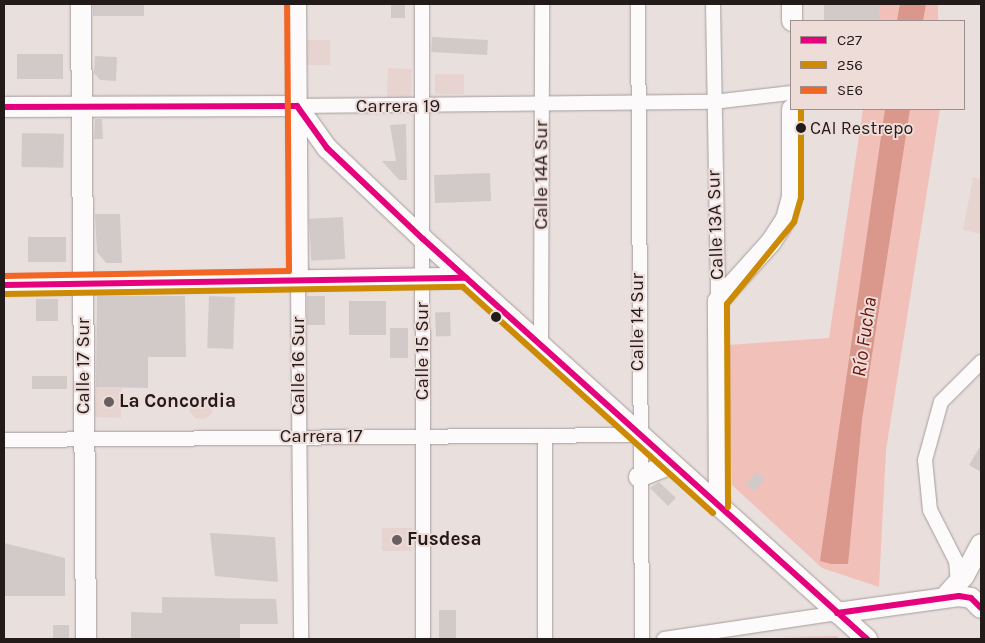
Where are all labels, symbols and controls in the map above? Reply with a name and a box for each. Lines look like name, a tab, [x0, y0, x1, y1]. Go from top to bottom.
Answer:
legend	[790, 20, 965, 110]
text: C27	[837, 31, 862, 49]
text: 256	[837, 56, 863, 74]
text: SE6	[837, 81, 863, 99]
street label: Carrera 19	[356, 96, 440, 118]
place label: CAI Restrepo	[810, 117, 913, 139]
street label: Calle 14A Sur	[531, 120, 553, 230]
marker: CAI Restrepo	[796, 123, 806, 133]
street label: Calle 13A Sur	[703, 170, 729, 280]
street label: Calle 14 Sur	[627, 273, 649, 371]
water label: Río Fucha	[847, 295, 881, 379]
street label: Calle 15 Sur	[412, 302, 434, 400]
unlabelled marker	[491, 312, 501, 322]
street label: Calle 16 Sur	[288, 317, 310, 415]
street label: Calle 17 Sur	[73, 318, 95, 414]
place label: La Concordia	[119, 391, 236, 413]
marker: La Concordia	[103, 396, 115, 408]
street label: Carrera 17	[280, 426, 362, 448]
place label: Fusdesa	[407, 529, 482, 551]
marker: Fusdesa	[391, 534, 403, 546]

